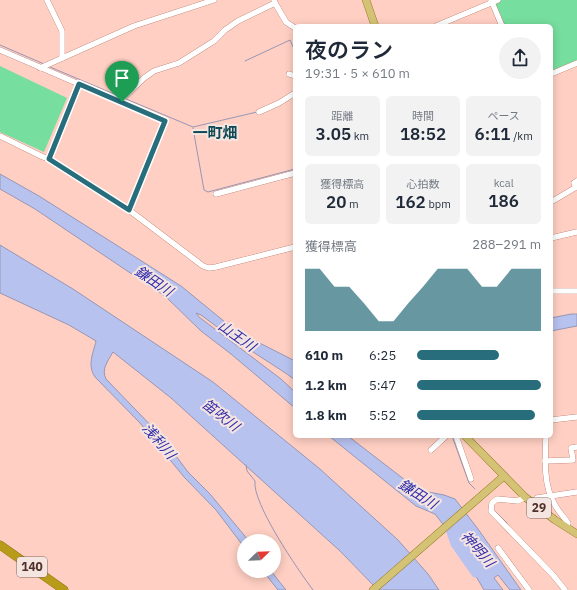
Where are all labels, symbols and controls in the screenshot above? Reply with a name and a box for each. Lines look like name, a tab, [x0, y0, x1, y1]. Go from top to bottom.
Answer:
text: 夜のラン	[305, 35, 393, 64]
button: share	[499, 37, 541, 79]
pin	[105, 61, 139, 102]
text: 19:31 · 5 × 610 m	[305, 65, 410, 82]
icon: arrive	[111, 67, 133, 89]
text: 距離	[331, 109, 353, 123]
text: 時間	[412, 109, 434, 123]
text: ペース	[487, 109, 520, 123]
district label: 一町畑	[192, 123, 238, 142]
text: 3.05	[315, 123, 351, 145]
text: 18:52	[400, 123, 446, 145]
text: 6:11	[475, 123, 511, 145]
text: km	[351, 129, 369, 143]
text: /km	[511, 129, 533, 143]
text: kcal	[494, 176, 514, 190]
text: 獲得標高	[320, 177, 364, 191]
text: 心拍数	[406, 177, 439, 191]
text: 186	[488, 190, 519, 212]
text: 20	[326, 191, 346, 213]
text: 162	[395, 191, 426, 213]
text: m	[346, 197, 359, 211]
text: bpm	[426, 197, 451, 211]
text: 288–291 m	[472, 236, 541, 253]
text: 獲得標高	[305, 238, 357, 255]
water label: 鎌田川	[132, 262, 178, 301]
water label: 山王川	[215, 317, 261, 357]
text: 610 m	[305, 347, 343, 364]
text: 6:25	[369, 347, 396, 364]
text: 1.2 km	[305, 377, 347, 394]
text: 5:47	[369, 377, 396, 394]
water label: 笛吹川	[199, 395, 245, 436]
text: 1.8 km	[305, 407, 347, 424]
text: 5:52	[369, 407, 396, 424]
water label: 浅利川	[138, 419, 181, 464]
water label: 鎌田川	[395, 475, 442, 514]
road number: 29	[527, 498, 551, 518]
water label: 神明川	[457, 527, 500, 572]
north arrow	[237, 534, 281, 578]
map controls	[237, 534, 281, 578]
road number: 140	[17, 557, 47, 577]

